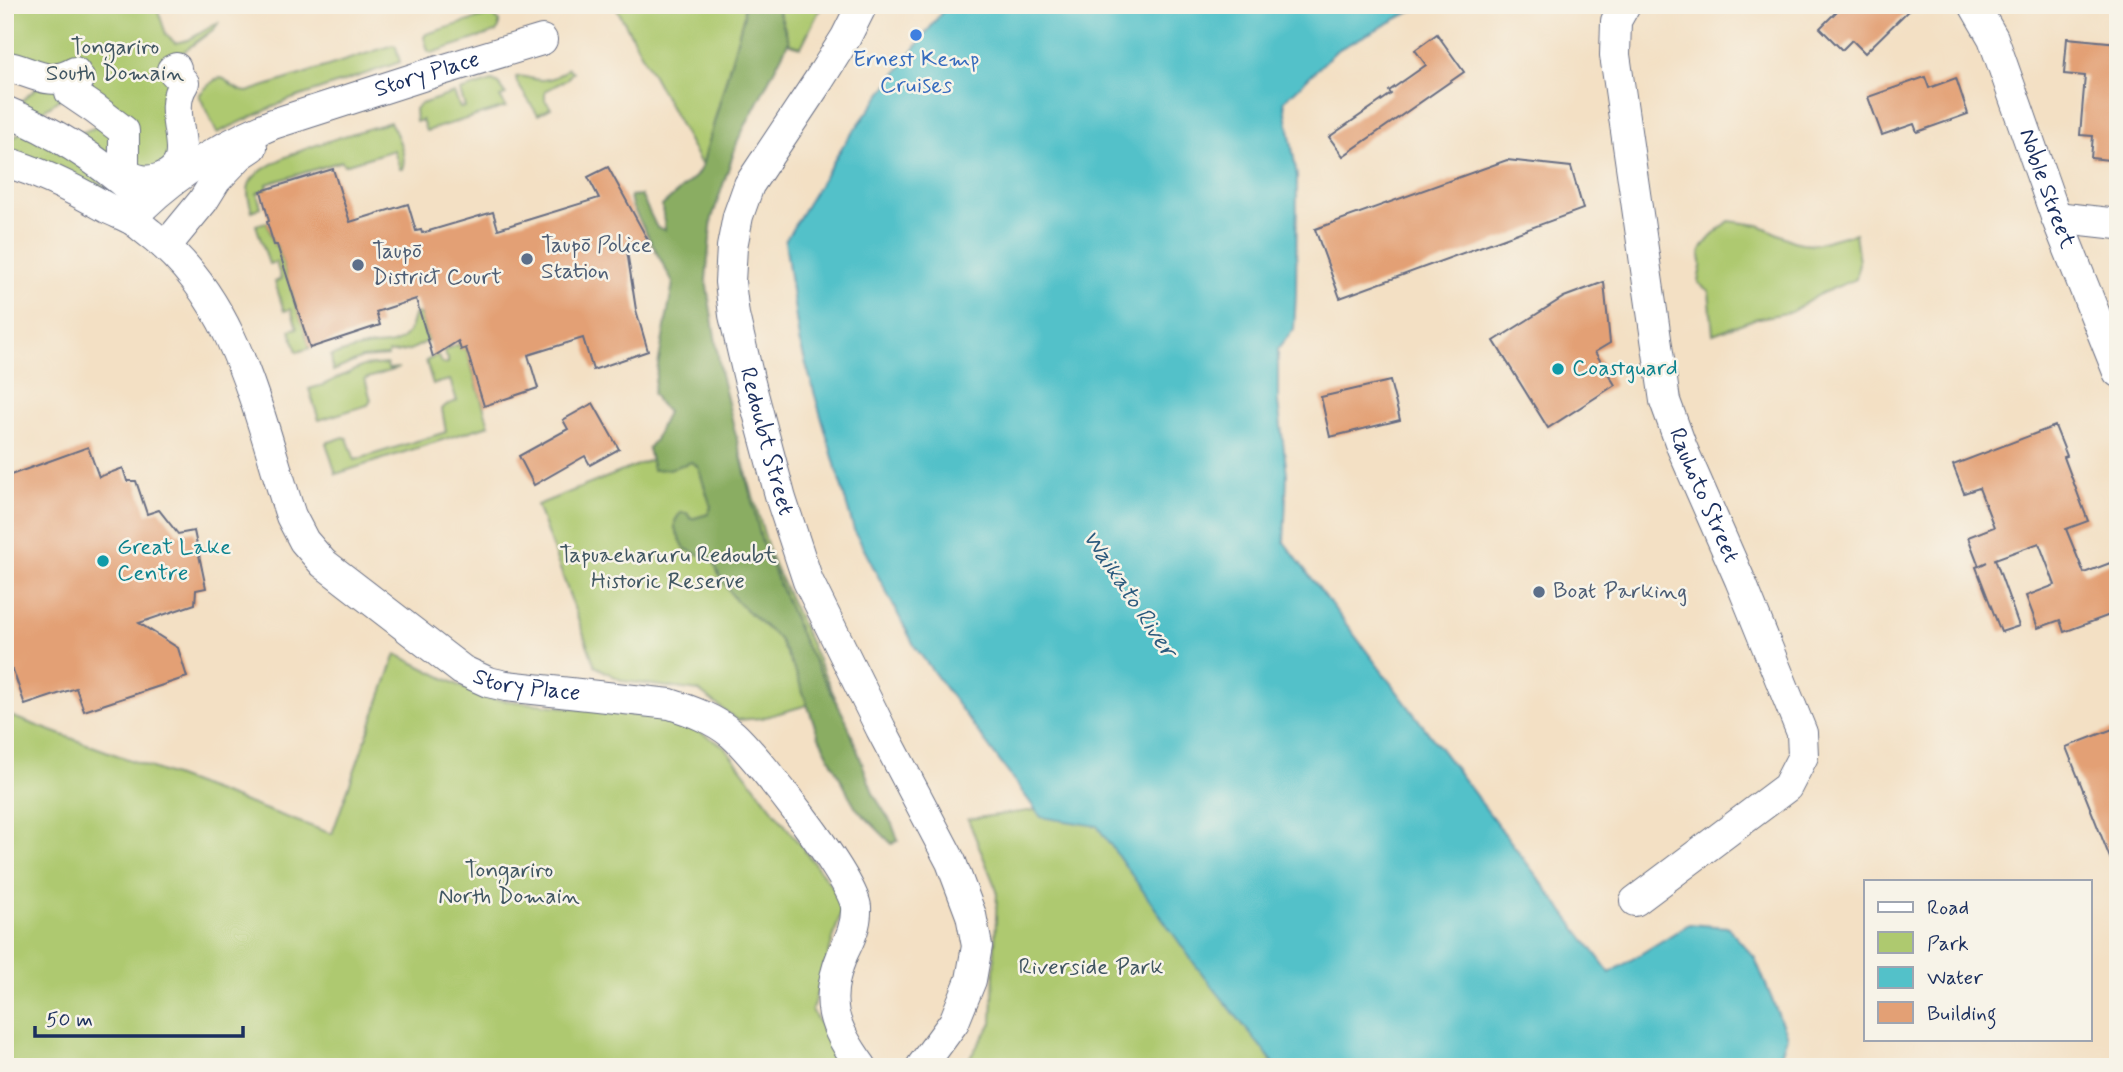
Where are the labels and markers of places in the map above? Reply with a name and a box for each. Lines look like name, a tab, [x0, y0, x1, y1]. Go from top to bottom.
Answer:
marker: Ernest Kemp Cruises	[908, 27, 924, 43]
place label: Ernest Kemp Cruises	[853, 45, 979, 101]
place label: Taupō Police Station	[541, 231, 652, 287]
place label: Taupō District Court	[372, 237, 502, 293]
marker: Taupō Police Station	[519, 251, 535, 267]
marker: Taupō District Court	[350, 257, 366, 273]
place label: Coastguard	[1572, 354, 1678, 384]
marker: Coastguard	[1550, 361, 1566, 377]
place label: Great Lake Centre	[117, 533, 231, 589]
marker: Great Lake Centre	[95, 553, 111, 569]
place label: Boat Parking	[1553, 577, 1687, 607]
marker: Boat Parking	[1531, 584, 1547, 600]

